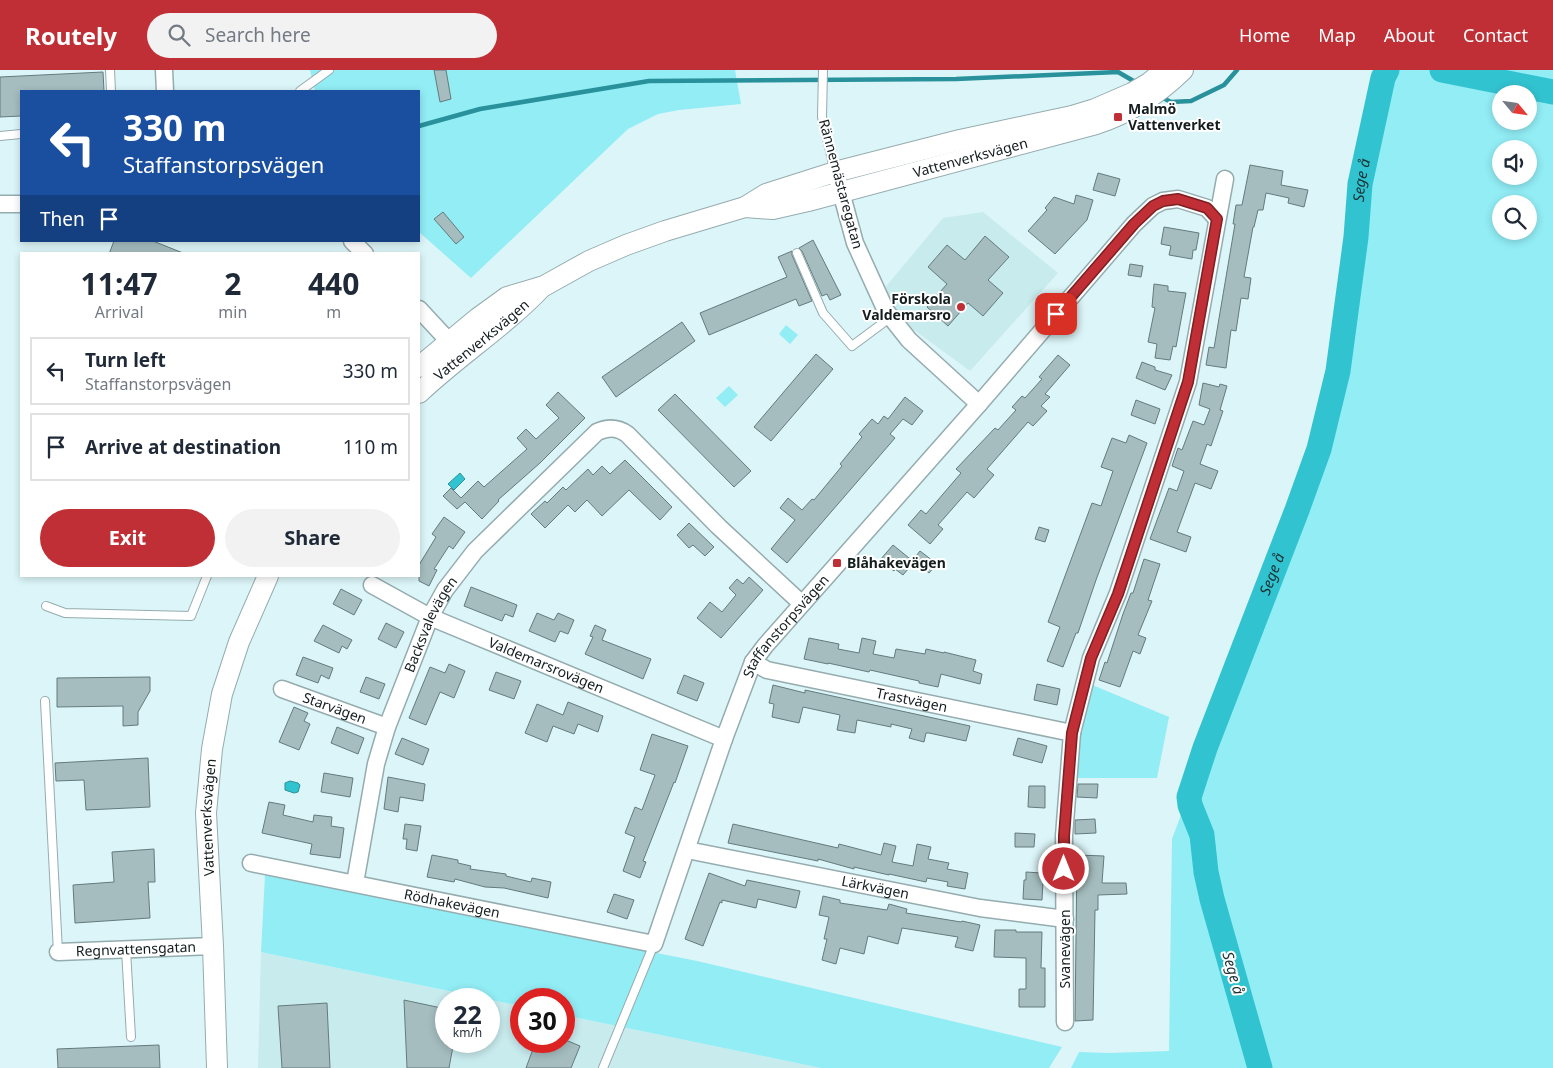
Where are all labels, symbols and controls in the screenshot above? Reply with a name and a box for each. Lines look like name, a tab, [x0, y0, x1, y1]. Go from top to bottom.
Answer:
search box	[147, 13, 497, 58]
text: Routely	[25, 19, 117, 52]
icon: search	[165, 21, 193, 49]
text: Search here	[205, 22, 311, 48]
text: Home	[1239, 23, 1290, 47]
text: Map	[1318, 23, 1356, 47]
text: About	[1384, 23, 1435, 47]
text: Contact	[1463, 23, 1528, 47]
north arrow	[1492, 85, 1538, 130]
map controls	[1492, 85, 1537, 240]
place label: Malmö Vattenverket	[1128, 99, 1221, 134]
text: 330 m	[123, 104, 226, 151]
icon: left	[40, 110, 105, 175]
marker: Malmö Vattenverket	[1112, 111, 1124, 123]
street label: Rännemästaregatan	[815, 117, 868, 251]
street label: Vattenverksvägen	[911, 133, 1030, 182]
button: sound	[1492, 140, 1537, 185]
text: Staffanstorpsvägen	[123, 149, 324, 179]
water label: Sege å	[1348, 156, 1374, 203]
button: search	[1492, 195, 1537, 240]
icon: arrive	[95, 205, 123, 233]
text: Then	[40, 206, 85, 232]
text: 11:47	[81, 263, 158, 304]
text: 2	[224, 263, 241, 304]
text: 440	[308, 263, 359, 304]
place label: Förskola Valdemarsro	[862, 289, 951, 324]
pin	[1035, 293, 1077, 335]
street label: Vattenverksvägen	[430, 295, 533, 384]
icon: arrive	[1042, 300, 1070, 328]
text: Arrival	[95, 301, 144, 323]
text: min	[218, 301, 247, 323]
text: m	[326, 301, 341, 323]
marker: Förskola Valdemarsro	[955, 301, 967, 313]
text: Turn left	[85, 347, 166, 373]
icon: left	[42, 357, 70, 385]
text: 330 m	[343, 358, 398, 384]
text: Staffanstorpsvägen	[85, 373, 232, 395]
icon: arrive	[42, 433, 70, 461]
text: Arrive at destination	[85, 434, 281, 460]
text: 110 m	[343, 434, 398, 460]
button: Exit	[40, 509, 215, 567]
button: Share	[225, 509, 400, 567]
water label: Sege å	[1254, 549, 1289, 598]
place label: Blåhakevägen	[847, 553, 946, 572]
marker: Blåhakevägen	[831, 557, 843, 569]
street label: Staffanstorpsvägen	[738, 570, 833, 680]
street label: Backsvalevägen	[399, 572, 461, 675]
street label: Valdemarsrovägen	[486, 632, 607, 697]
street label: Trastvägen	[875, 683, 949, 716]
street label: Starvägen	[300, 687, 369, 728]
street label: Vattenverksvägen	[196, 758, 220, 877]
position arrow	[1037, 842, 1089, 894]
street label: Lärkvägen	[840, 871, 911, 903]
street label: Rödhakevägen	[402, 884, 502, 922]
street label: Svanevägen	[1055, 909, 1074, 989]
street label: Regnvattensgatan	[75, 937, 196, 960]
water label: Sege å	[1218, 949, 1250, 997]
speed limit sign: 30	[510, 988, 575, 1053]
text: 22	[453, 997, 482, 1031]
text: km/h	[453, 1024, 482, 1041]

